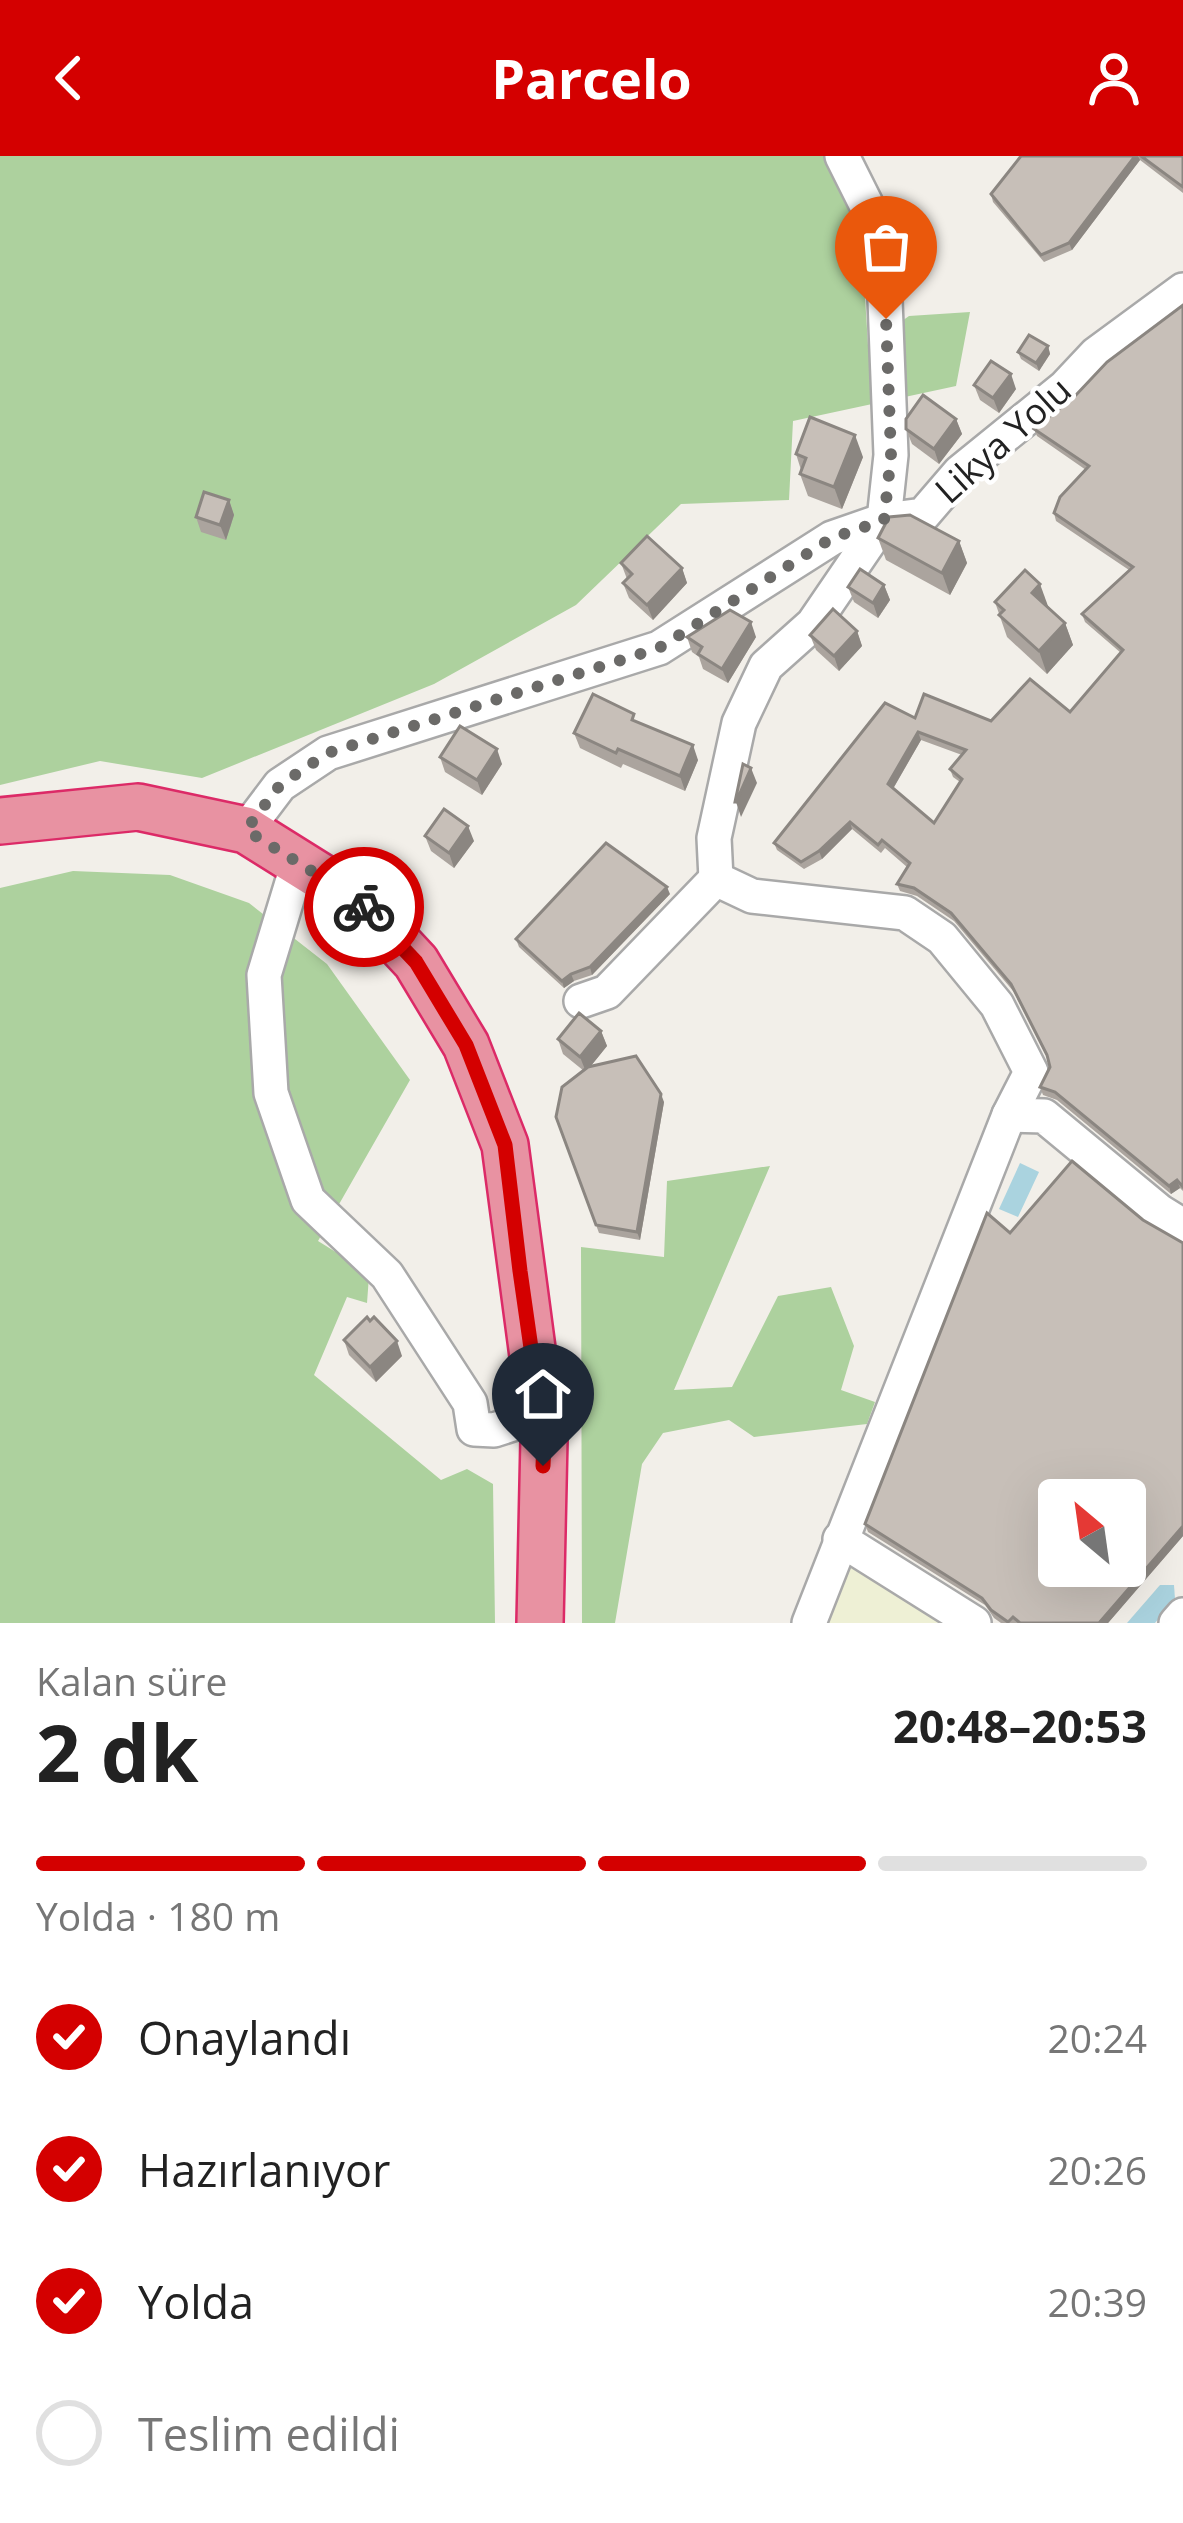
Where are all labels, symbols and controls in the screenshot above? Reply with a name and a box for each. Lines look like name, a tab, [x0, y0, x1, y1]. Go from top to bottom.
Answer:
text: Parcelo	[491, 41, 692, 115]
icon: back	[36, 45, 102, 111]
icon: person	[1081, 45, 1147, 111]
pin	[835, 196, 937, 319]
icon: bag	[853, 214, 919, 280]
street label: Likya Yolu	[924, 366, 1081, 514]
courier	[304, 847, 424, 967]
icon: bike	[331, 874, 397, 940]
pin	[492, 1343, 594, 1466]
icon: home	[510, 1361, 576, 1427]
north arrow	[1038, 1479, 1146, 1587]
map controls	[1038, 1479, 1146, 1587]
text: Kalan süre	[36, 1654, 227, 1707]
text: 20:48–20:53	[893, 1695, 1147, 1756]
text: 2 dk	[36, 1699, 199, 1805]
text: Yolda · 180 m	[36, 1889, 280, 1942]
icon: check	[36, 2004, 102, 2070]
text: Onaylandı	[138, 2007, 351, 2068]
text: 20:24	[1048, 2011, 1147, 2064]
icon: check	[36, 2136, 102, 2202]
text: Hazırlanıyor	[138, 2139, 390, 2200]
text: 20:26	[1048, 2143, 1147, 2196]
icon: check	[36, 2268, 102, 2334]
text: Yolda	[138, 2271, 254, 2332]
text: 20:39	[1048, 2275, 1147, 2328]
text: Teslim edildi	[138, 2403, 400, 2464]

